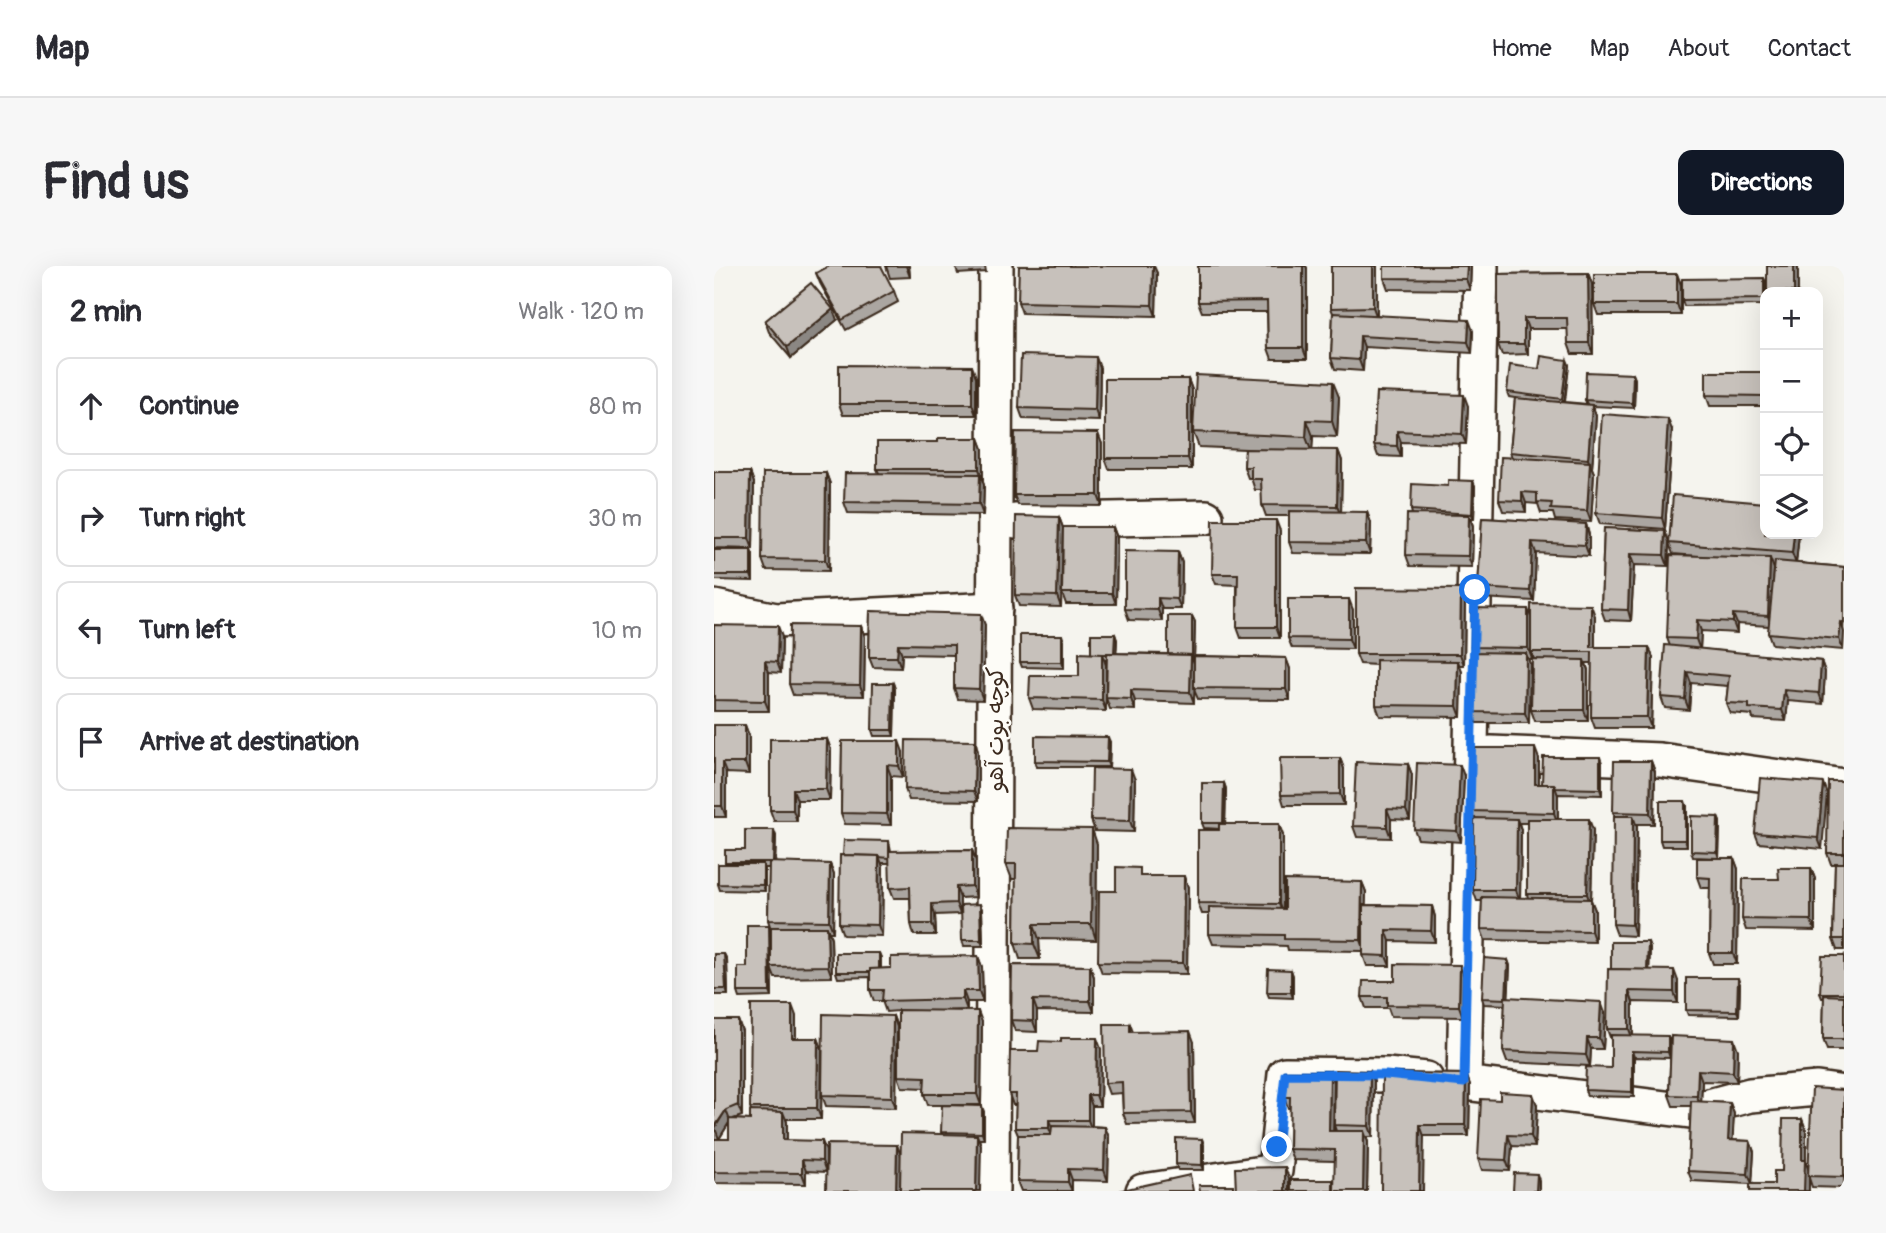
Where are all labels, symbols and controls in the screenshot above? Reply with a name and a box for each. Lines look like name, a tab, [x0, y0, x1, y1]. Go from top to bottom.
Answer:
text: Map	[35, 28, 90, 69]
text: Home	[1491, 34, 1552, 63]
text: Map	[1590, 34, 1630, 63]
text: About	[1668, 34, 1730, 63]
text: Contact	[1768, 34, 1851, 63]
button: Directions	[1678, 150, 1844, 215]
text: Find us	[42, 152, 189, 213]
map controls	[1760, 287, 1823, 539]
button: +	[1760, 287, 1823, 350]
text: 2 min	[70, 293, 142, 330]
text: Walk · 120 m	[518, 297, 644, 326]
button: −	[1760, 350, 1823, 413]
icon: ahead	[72, 387, 110, 425]
text: Continue	[139, 390, 239, 422]
text: 80 m	[589, 392, 642, 421]
button: locate	[1760, 413, 1823, 476]
button: layers	[1760, 476, 1823, 539]
icon: right	[72, 499, 110, 537]
text: Turn right	[139, 502, 245, 534]
text: 30 m	[588, 504, 642, 533]
route start	[1459, 574, 1490, 605]
icon: left	[72, 611, 110, 649]
text: Turn left	[139, 614, 235, 646]
text: 10 m	[592, 616, 642, 645]
street label: کوچه بوت آهو	[981, 666, 1010, 794]
icon: arrive	[72, 723, 110, 761]
text: Arrive at destination	[139, 726, 359, 758]
route end	[1261, 1131, 1292, 1162]

